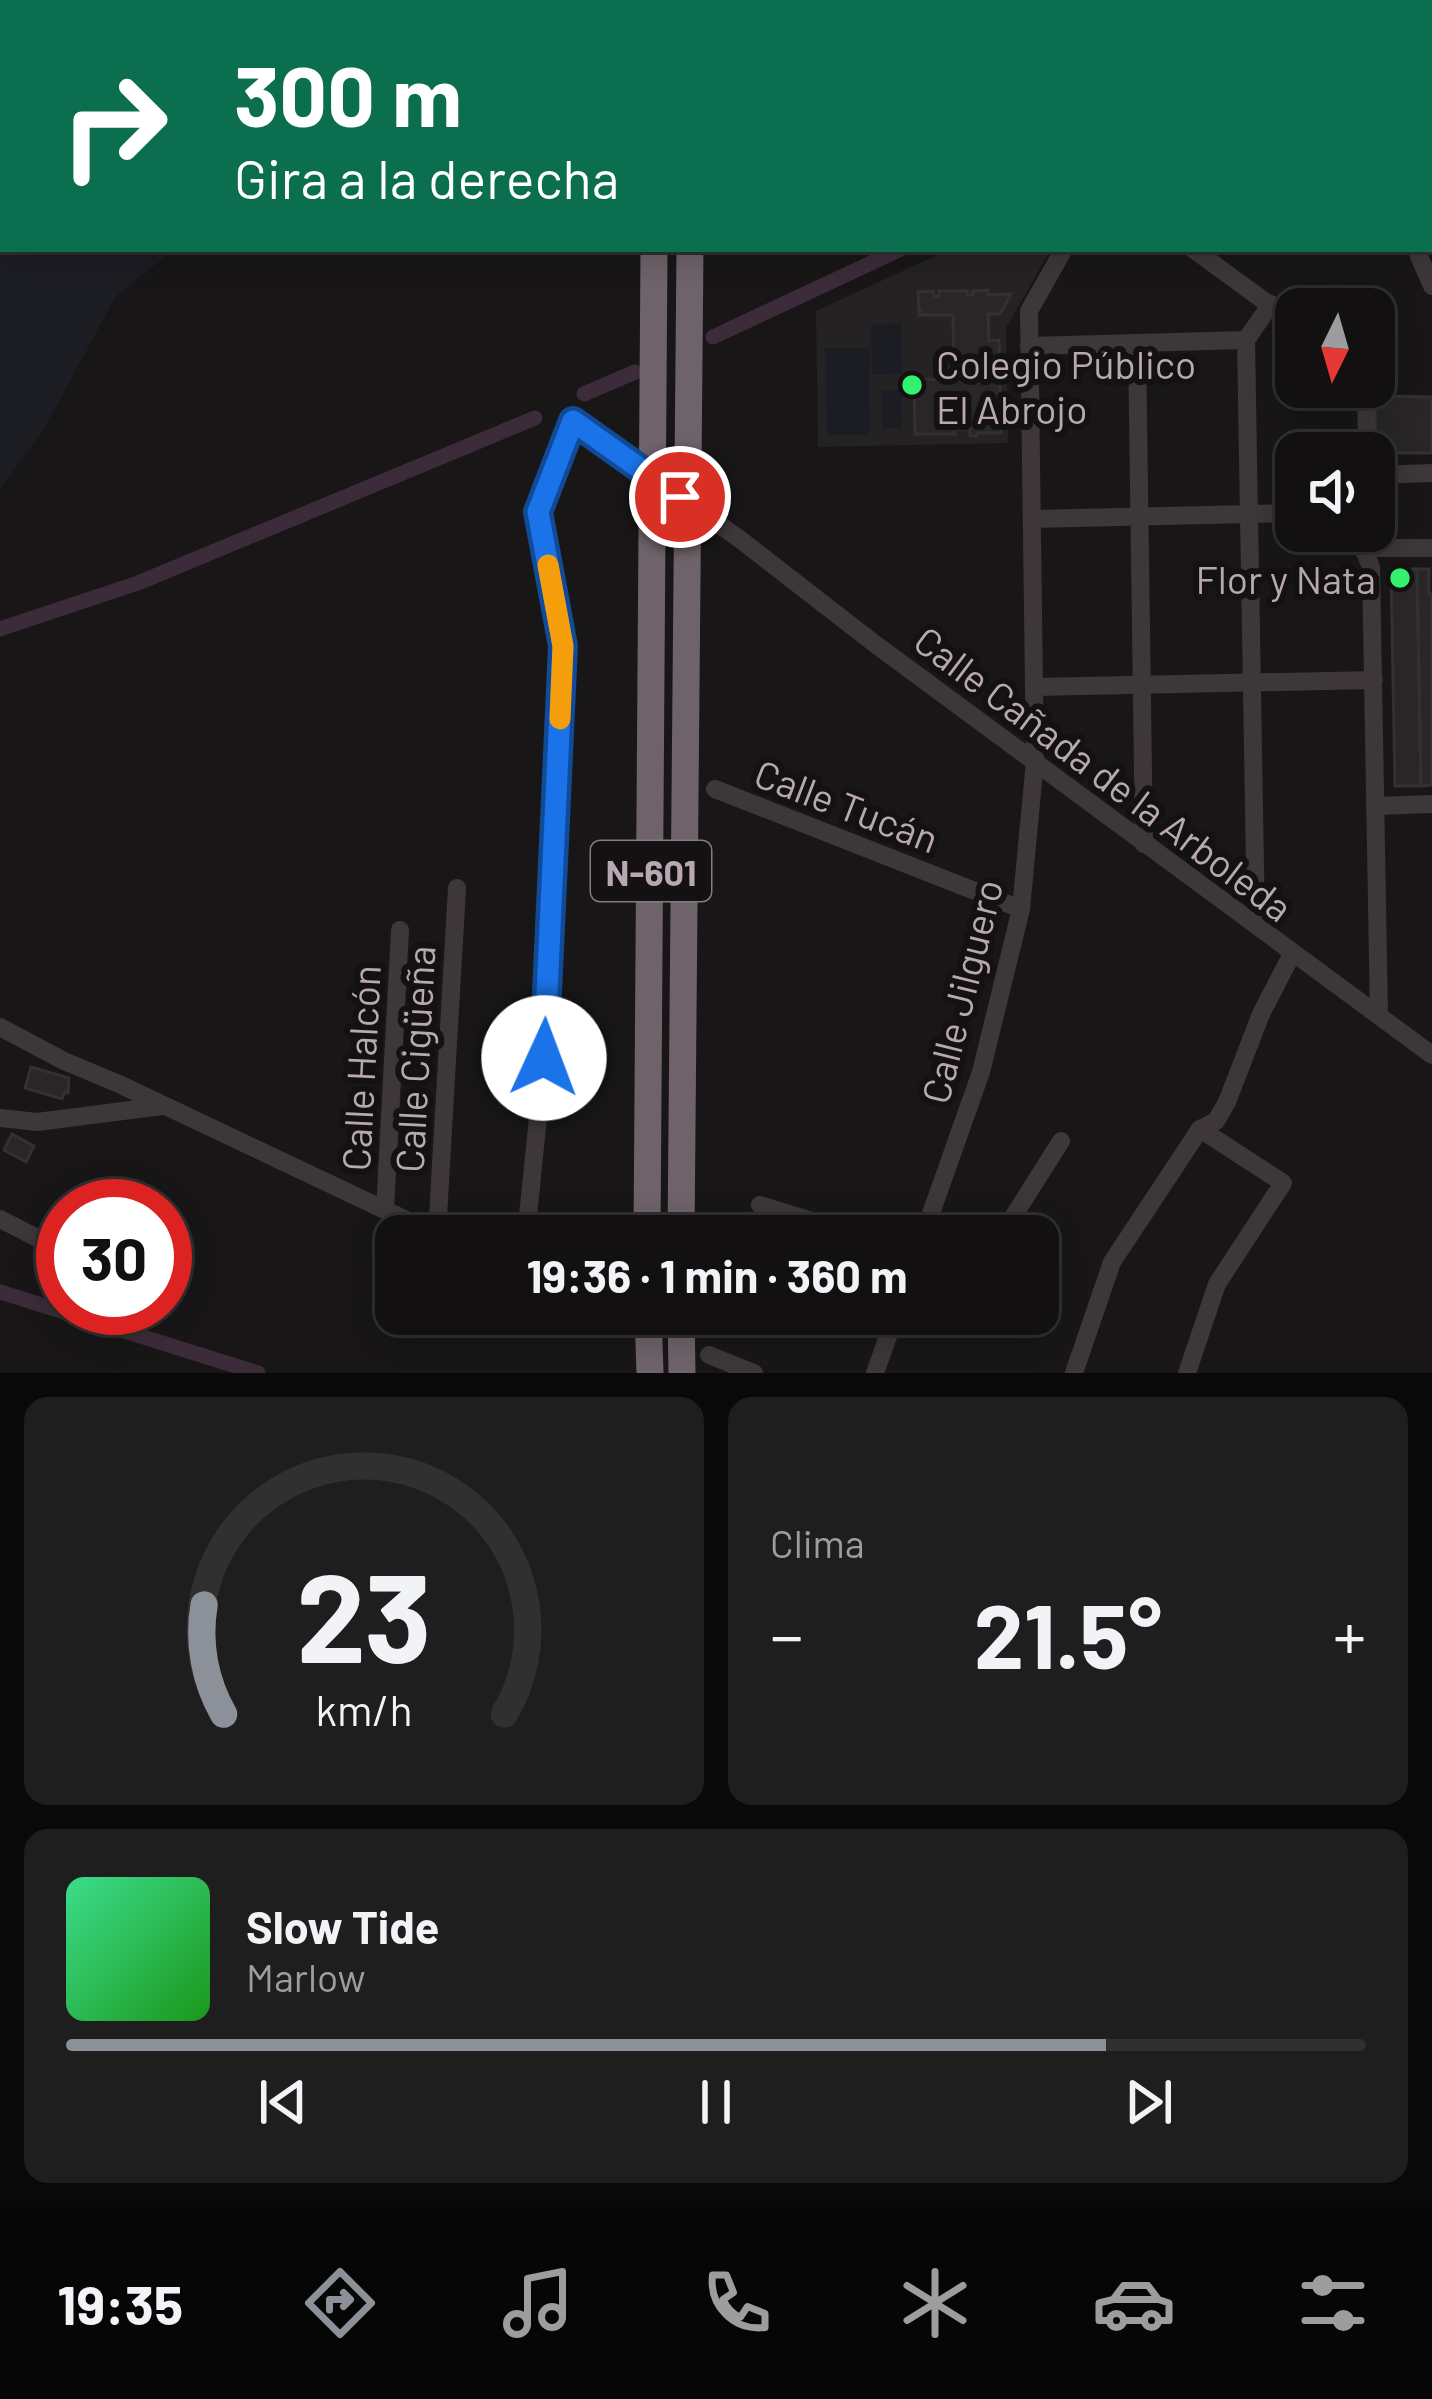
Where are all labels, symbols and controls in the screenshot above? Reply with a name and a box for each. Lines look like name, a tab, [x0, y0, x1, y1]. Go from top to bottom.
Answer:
text: 300 m	[234, 43, 462, 144]
icon: right	[36, 48, 192, 204]
text: Gira a la derecha	[234, 145, 619, 210]
north arrow	[1275, 288, 1395, 408]
map controls	[1275, 288, 1395, 552]
place label: Colegio Público El Abrojo	[936, 340, 1196, 432]
marker: Colegio Público El Abrojo	[899, 372, 925, 398]
button: sound	[1275, 432, 1395, 552]
pin	[629, 446, 731, 548]
icon: arrive	[647, 464, 713, 530]
place label: Flor y Nata	[1196, 555, 1376, 602]
marker: Flor y Nata	[1387, 565, 1413, 591]
street label: Calle Cañada de la Arboleda	[906, 616, 1302, 930]
street label: Calle Tucán	[749, 749, 945, 861]
road number: N-601	[591, 841, 711, 901]
street label: Calle Jilguero	[910, 874, 1012, 1108]
street label: Calle Cigüeña	[385, 944, 443, 1174]
street label: Calle Halcón	[331, 964, 389, 1172]
position arrow	[481, 995, 607, 1121]
speed limit sign: 30	[36, 1179, 192, 1335]
text: 19:36 · 1 min · 360 m	[526, 1248, 908, 1302]
text: Clima	[770, 1519, 865, 1566]
text: 23	[296, 1538, 432, 1688]
text: 21.5°	[974, 1579, 1162, 1687]
text: −	[770, 1594, 803, 1673]
text: +	[1333, 1594, 1366, 1673]
text: km/h	[315, 1683, 413, 1735]
text: Slow Tide	[246, 1899, 439, 1953]
text: Marlow	[246, 1953, 366, 2000]
icon: previous	[250, 2069, 316, 2135]
icon: pause	[683, 2069, 749, 2135]
icon: next	[1116, 2069, 1182, 2135]
icon: directions	[298, 2261, 382, 2345]
icon: music	[496, 2261, 580, 2345]
icon: phone	[695, 2261, 779, 2345]
icon: climate	[893, 2261, 977, 2345]
icon: car	[1092, 2261, 1176, 2345]
icon: filters	[1291, 2261, 1375, 2345]
text: 19:35	[57, 2271, 183, 2336]

